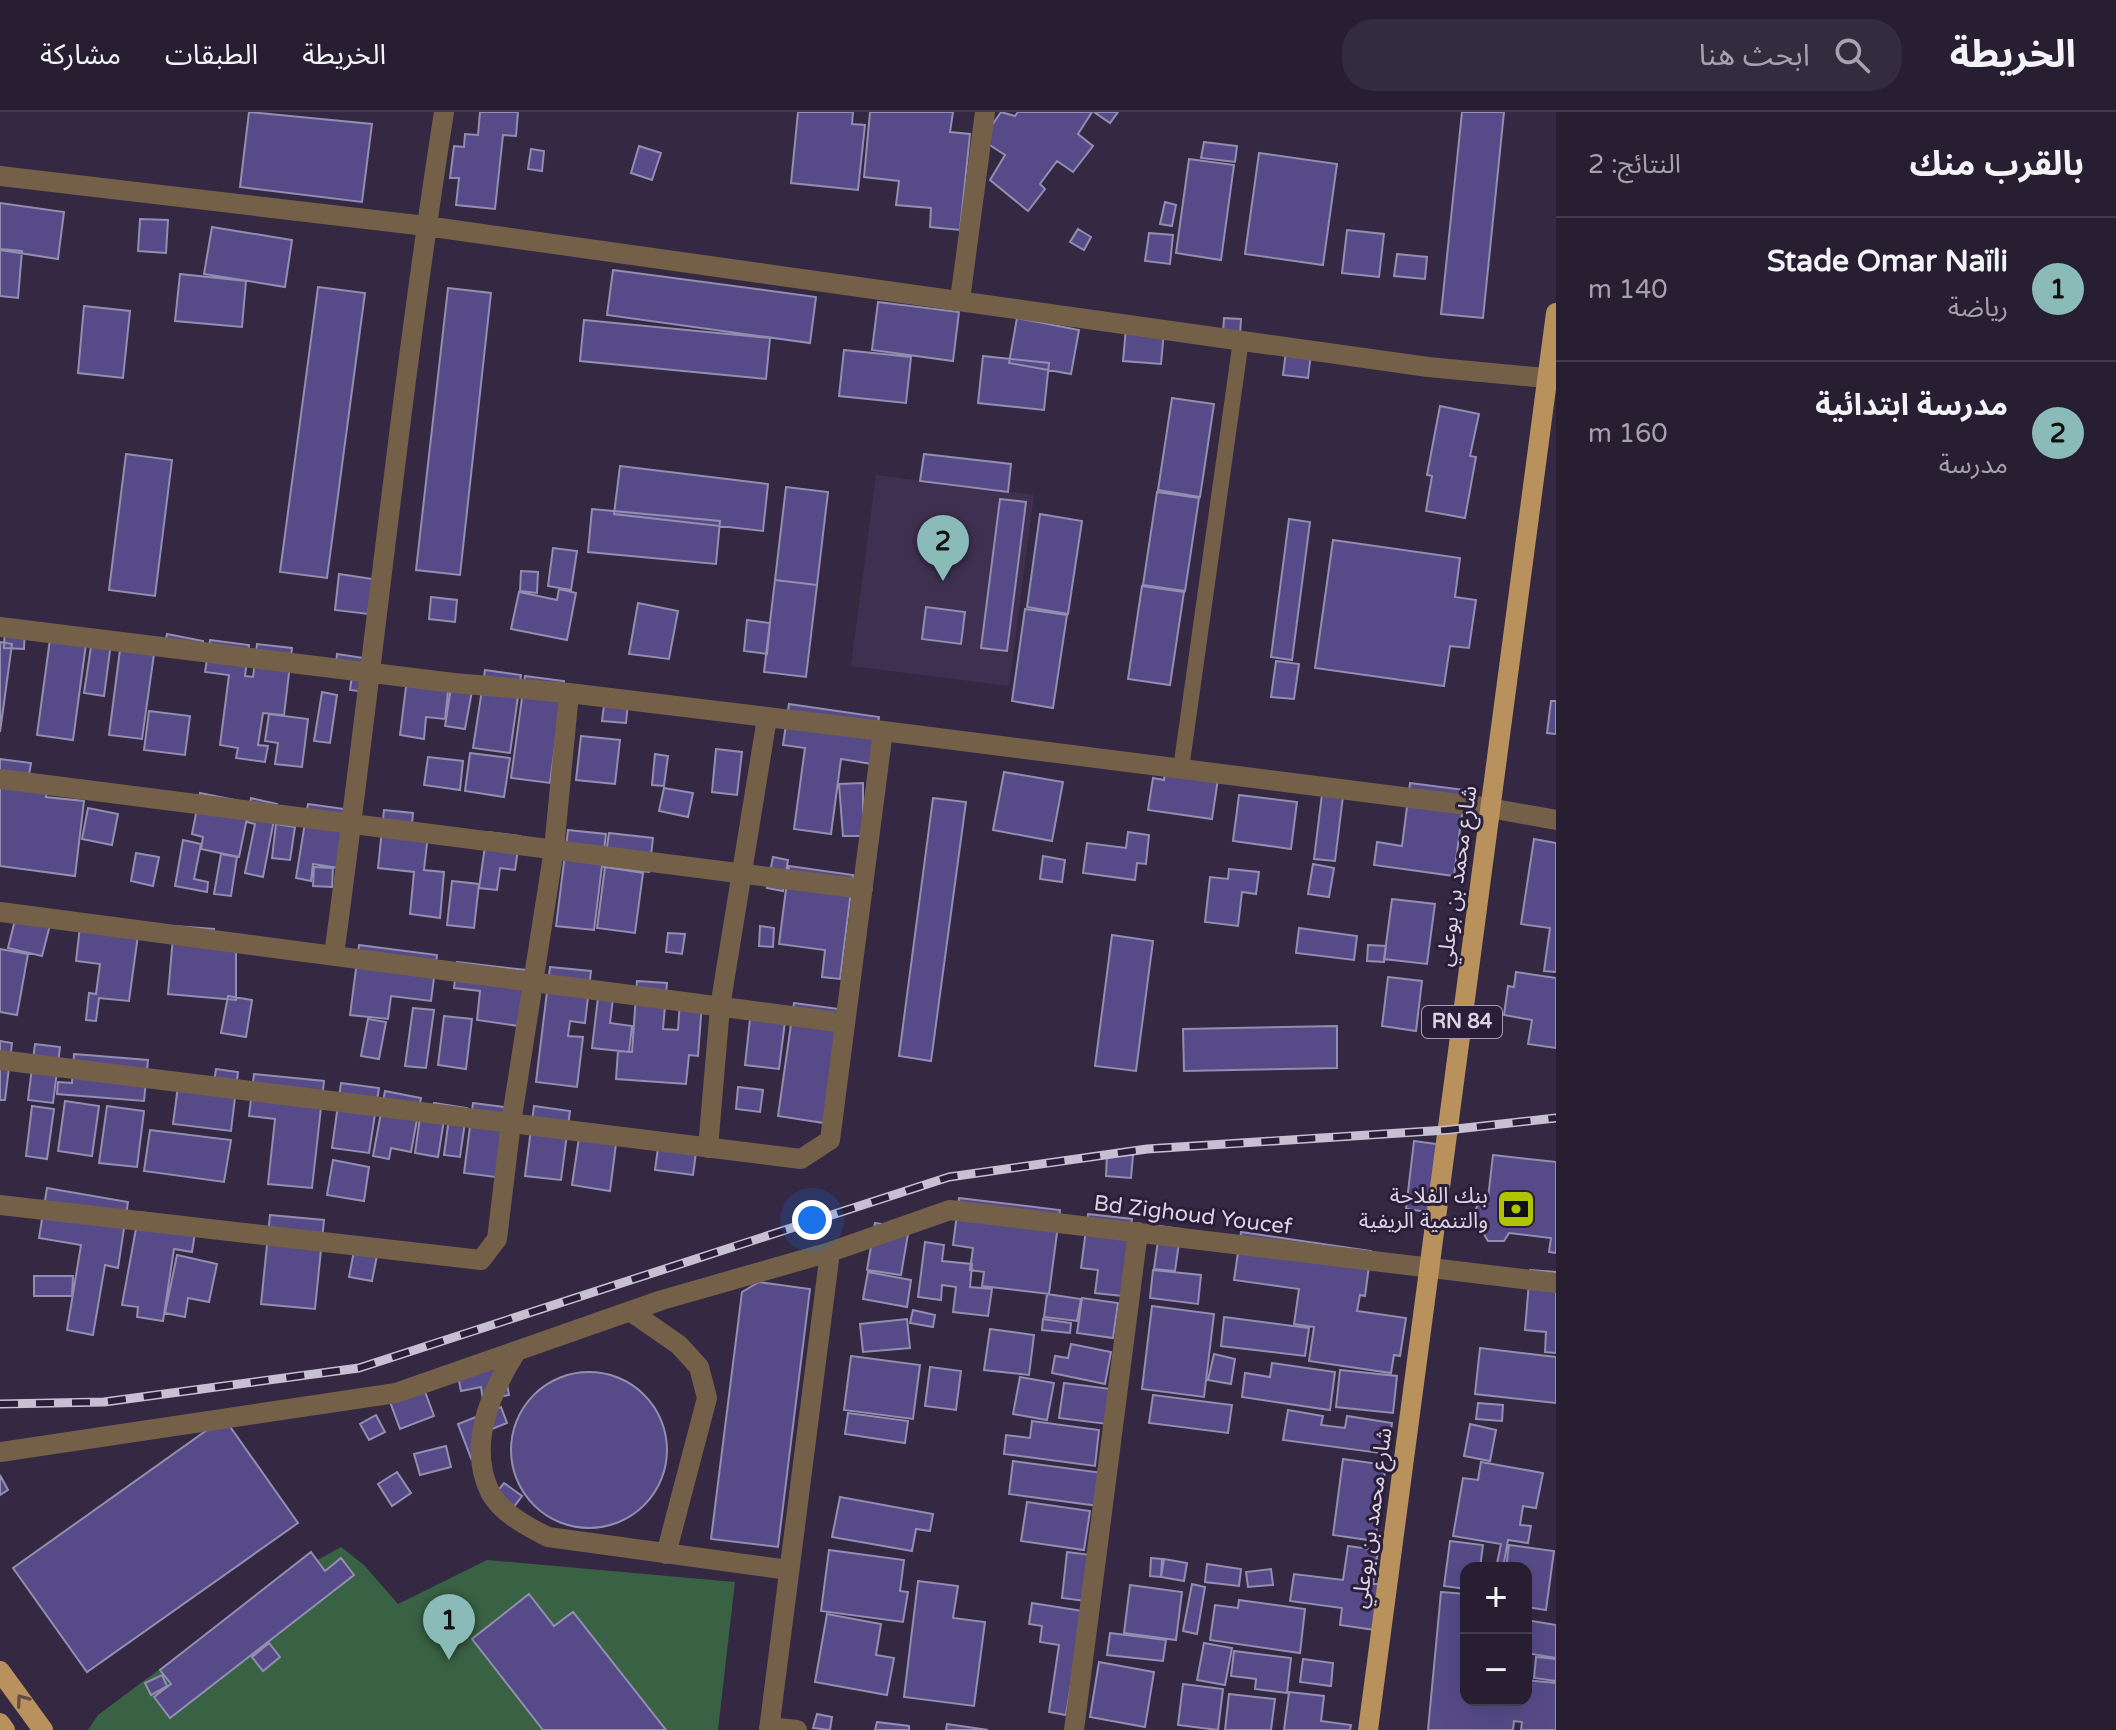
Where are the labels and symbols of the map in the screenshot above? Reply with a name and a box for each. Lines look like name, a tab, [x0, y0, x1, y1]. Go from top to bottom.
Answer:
pin: 2	[917, 515, 969, 581]
street label: شارع محمد بن بوعلي	[1431, 784, 1486, 968]
road number: RN 84	[1422, 1006, 1502, 1038]
place label: بنك الفلاحة والتنمية الريفية	[1359, 1183, 1488, 1234]
bank icon: بنك الفلاحة والتنمية الريفية	[1495, 1188, 1537, 1230]
street label: Bd Zighoud Youcef	[1092, 1190, 1294, 1240]
your location	[792, 1200, 832, 1240]
street label: شارع محمد بن بوعلي	[1346, 1426, 1401, 1610]
pin: 1	[423, 1594, 475, 1660]
one-way arrow	[17, 1695, 31, 1709]

